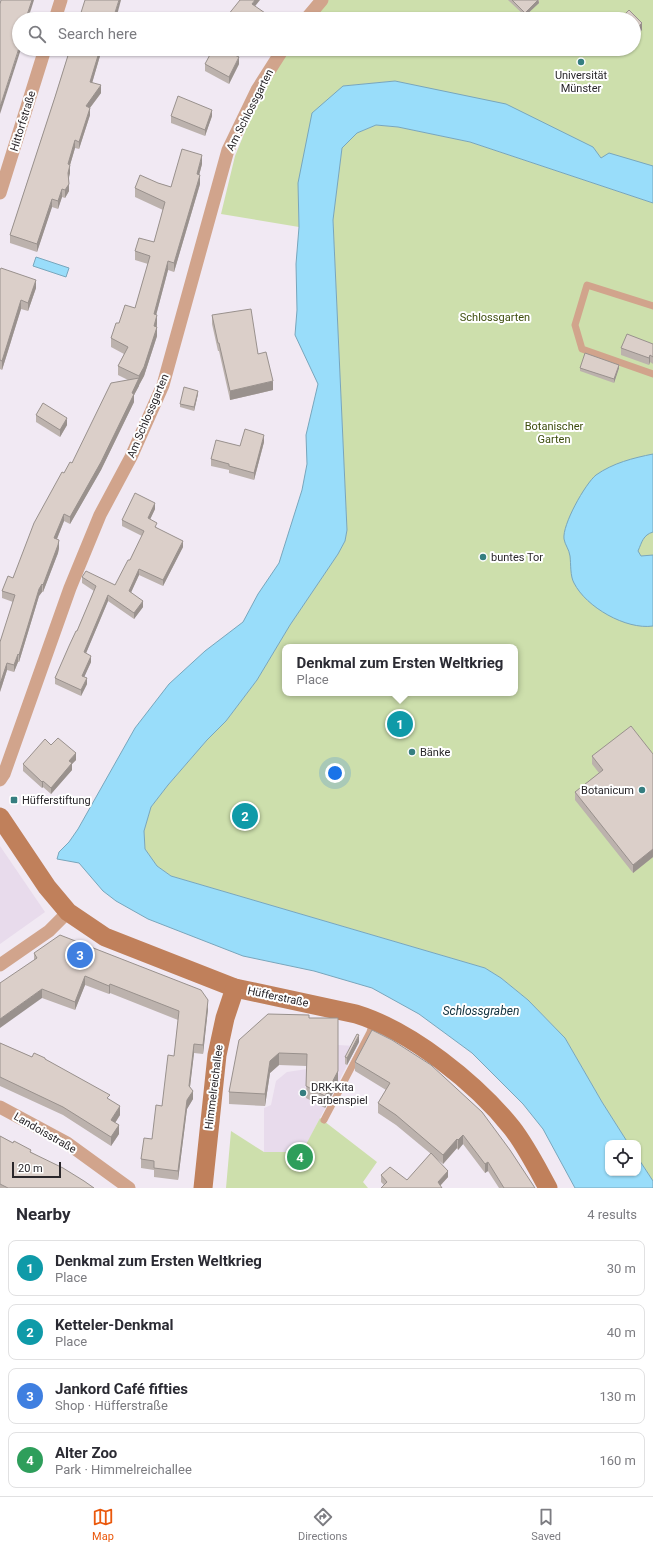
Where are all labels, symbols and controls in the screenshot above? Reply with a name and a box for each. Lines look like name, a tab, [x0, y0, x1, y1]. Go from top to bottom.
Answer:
search box	[12, 12, 641, 56]
icon: search	[26, 23, 48, 45]
text: Search here	[58, 25, 137, 43]
marker: Universität Münster	[576, 57, 586, 67]
street label: Am Schlossgarten	[224, 67, 276, 153]
place label: Universität Münster	[555, 69, 608, 95]
street label: Hittorfstraße	[8, 89, 38, 153]
park label: Schlossgarten	[460, 311, 530, 324]
street label: Am Schlossgarten	[124, 372, 172, 460]
park label: Botanischer Garten	[525, 420, 584, 446]
place label: buntes Tor	[491, 551, 543, 564]
marker: buntes Tor	[478, 552, 488, 562]
popup	[282, 644, 518, 696]
text: Denkmal zum Ersten Weltkrieg	[297, 654, 503, 672]
text: Place	[297, 672, 329, 687]
pin: 1	[387, 709, 413, 739]
place label: Bänke	[420, 746, 450, 759]
marker: Bänke	[407, 747, 417, 757]
your location	[325, 763, 345, 783]
place label: Botanicum	[581, 784, 634, 797]
marker: Botanicum	[637, 785, 647, 795]
place label: Hüfferstiftung	[22, 794, 91, 807]
marker: Hüfferstiftung	[9, 795, 19, 805]
pin: 2	[232, 801, 258, 831]
pin: 3	[67, 940, 93, 970]
street label: Hüfferstraße	[246, 984, 310, 1010]
water label: Schlossgraben	[443, 1004, 519, 1018]
street label: Himmelreichallee	[202, 1044, 226, 1130]
place label: DRK-Kita Farbenspiel	[311, 1081, 368, 1107]
marker: DRK-Kita Farbenspiel	[298, 1088, 308, 1098]
street label: Landoisstraße	[11, 1110, 79, 1156]
map controls	[605, 1140, 641, 1176]
button: locate	[605, 1140, 641, 1176]
pin: 4	[287, 1142, 313, 1172]
scale bar	[12, 1160, 61, 1179]
text: 20 m	[18, 1162, 43, 1175]
text: Nearby	[16, 1204, 71, 1224]
text: 4 results	[587, 1207, 637, 1222]
text: Denkmal zum Ersten Weltkrieg	[55, 1252, 262, 1270]
text: 1	[26, 1261, 34, 1276]
text: 30 m	[607, 1261, 636, 1276]
text: Place	[55, 1270, 87, 1285]
text: Ketteler-Denkmal	[55, 1316, 173, 1334]
text: 2	[26, 1325, 34, 1340]
text: 40 m	[607, 1325, 636, 1340]
text: Place	[55, 1334, 87, 1349]
text: Jankord Café fifties	[55, 1380, 188, 1398]
text: 3	[26, 1389, 34, 1404]
text: 130 m	[599, 1389, 636, 1404]
text: Shop · Hüfferstraße	[55, 1398, 168, 1413]
text: Alter Zoo	[55, 1444, 117, 1462]
text: 4	[26, 1453, 34, 1468]
text: 160 m	[599, 1453, 636, 1468]
text: Park · Himmelreichallee	[55, 1462, 192, 1477]
tab: Map	[92, 1506, 114, 1543]
tab: Directions	[298, 1506, 347, 1543]
tab: Saved	[531, 1506, 561, 1543]

